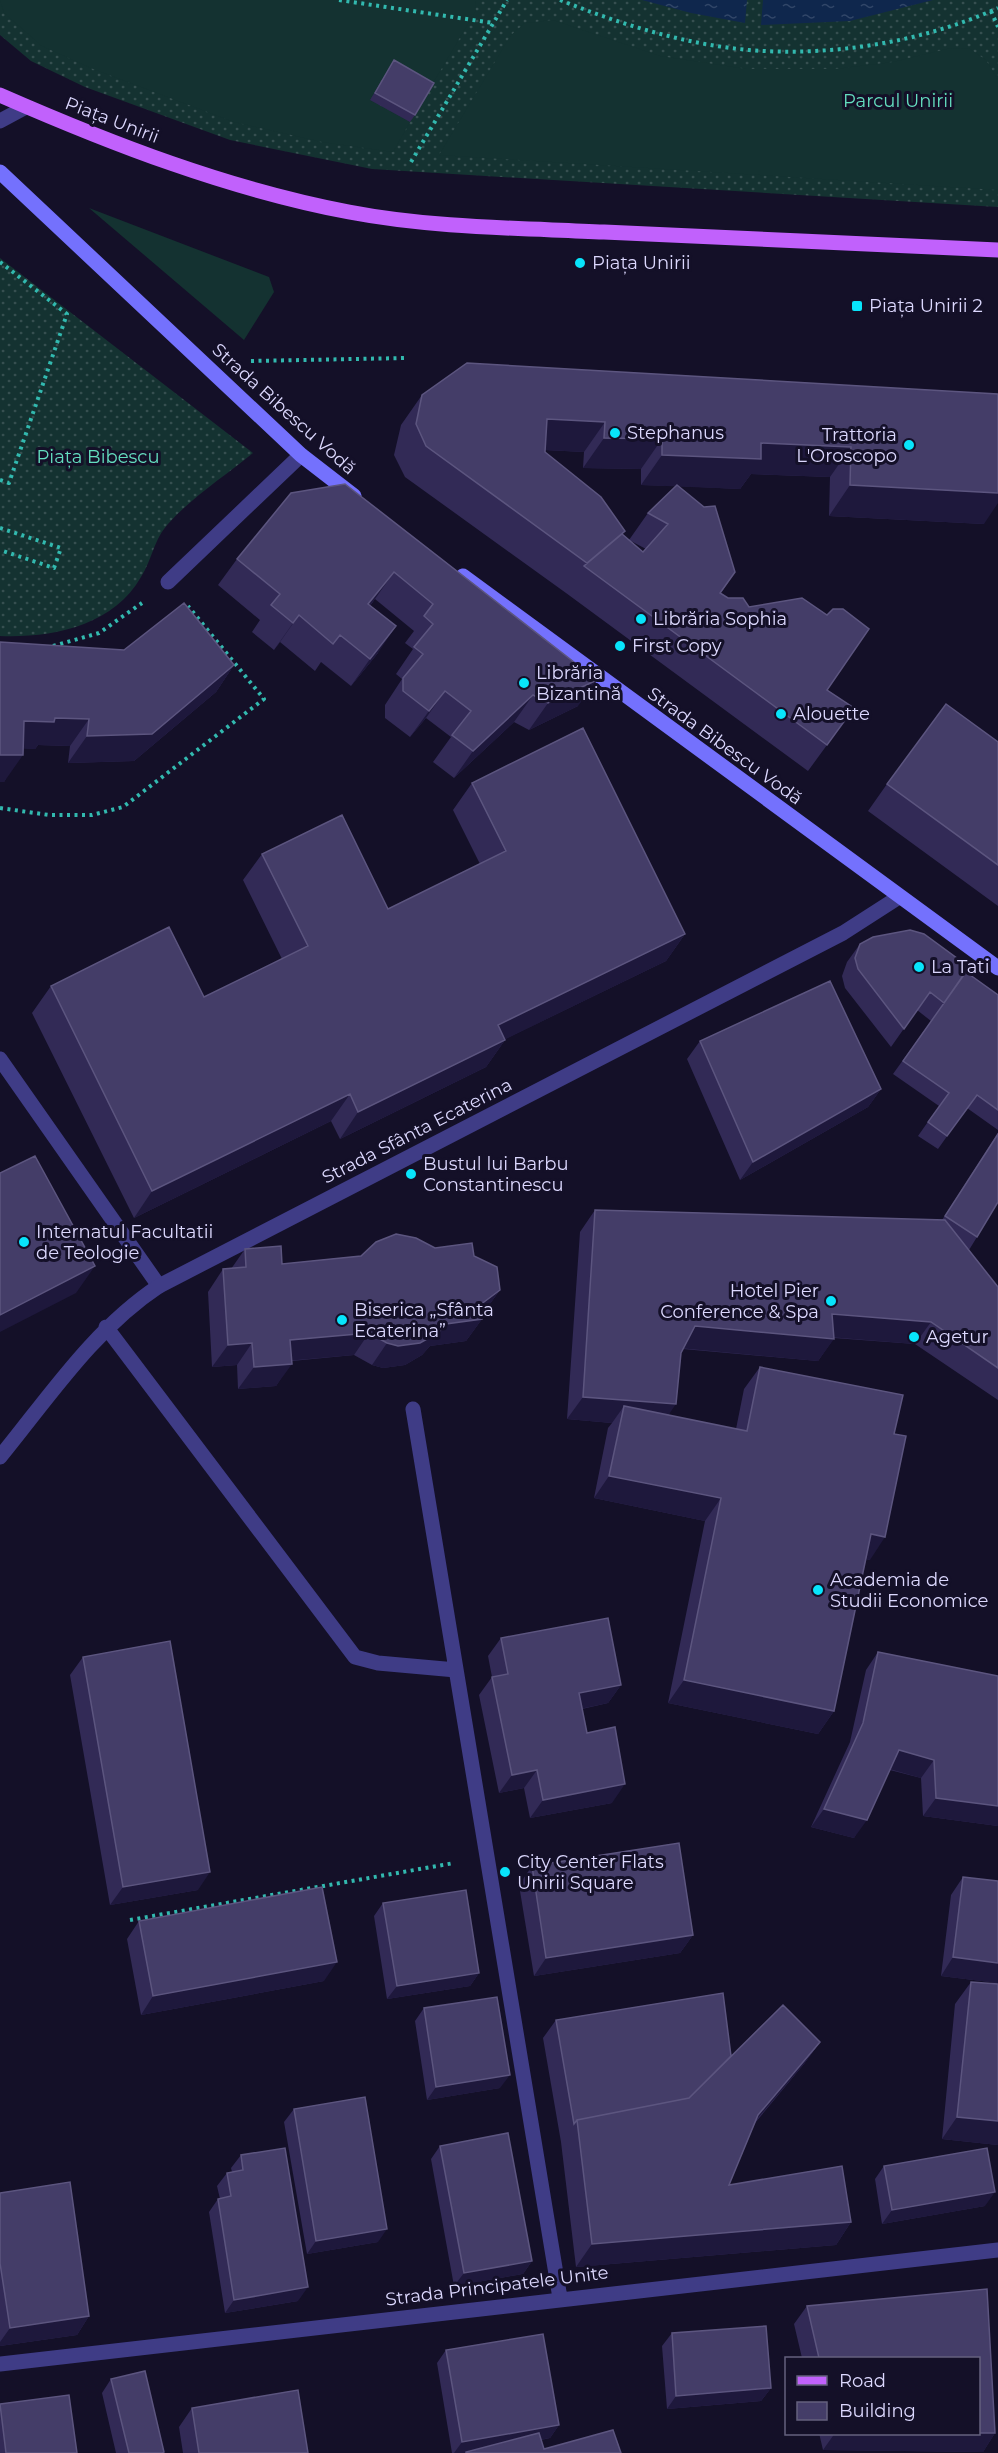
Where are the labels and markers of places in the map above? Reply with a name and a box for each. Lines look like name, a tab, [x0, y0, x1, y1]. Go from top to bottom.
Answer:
place label: Piața Unirii	[592, 252, 691, 275]
marker: Piața Unirii	[573, 256, 587, 270]
place label: Piața Unirii 2	[869, 295, 983, 318]
marker: Piața Unirii 2	[850, 299, 864, 313]
place label: Stephanus	[627, 422, 724, 444]
place label: Trattoria L'Oroscopo	[796, 424, 897, 467]
marker: Stephanus	[608, 426, 622, 440]
marker: Trattoria L'Oroscopo	[902, 438, 916, 452]
place label: Librăria Sophia	[653, 608, 787, 630]
marker: Librăria Sophia	[634, 612, 648, 626]
place label: First Copy	[632, 635, 722, 657]
marker: First Copy	[613, 639, 627, 653]
place label: Librăria Bizantină	[536, 662, 621, 705]
marker: Librăria Bizantină	[517, 676, 531, 690]
place label: Alouette	[793, 703, 870, 725]
marker: Alouette	[774, 707, 788, 721]
place label: La Tati	[931, 956, 990, 978]
marker: La Tati	[912, 960, 926, 974]
place label: Bustul lui Barbu Constantinescu	[423, 1153, 568, 1196]
marker: Bustul lui Barbu Constantinescu	[404, 1167, 418, 1181]
place label: Internatul Facultatii de Teologie	[36, 1221, 213, 1264]
marker: Internatul Facultatii de Teologie	[17, 1235, 31, 1249]
place label: Hotel Pier Conference & Spa	[660, 1280, 819, 1323]
marker: Hotel Pier Conference & Spa	[824, 1294, 838, 1308]
place label: Biserica „Sfânta Ecaterina”	[354, 1299, 494, 1342]
marker: Biserica „Sfânta Ecaterina”	[335, 1313, 349, 1327]
place label: Agetur	[926, 1326, 989, 1348]
marker: Agetur	[907, 1330, 921, 1344]
place label: Academia de Studii Economice	[830, 1569, 989, 1612]
marker: Academia de Studii Economice	[811, 1583, 825, 1597]
place label: City Center Flats Unirii Square	[517, 1851, 664, 1894]
marker: City Center Flats Unirii Square	[498, 1865, 512, 1879]

